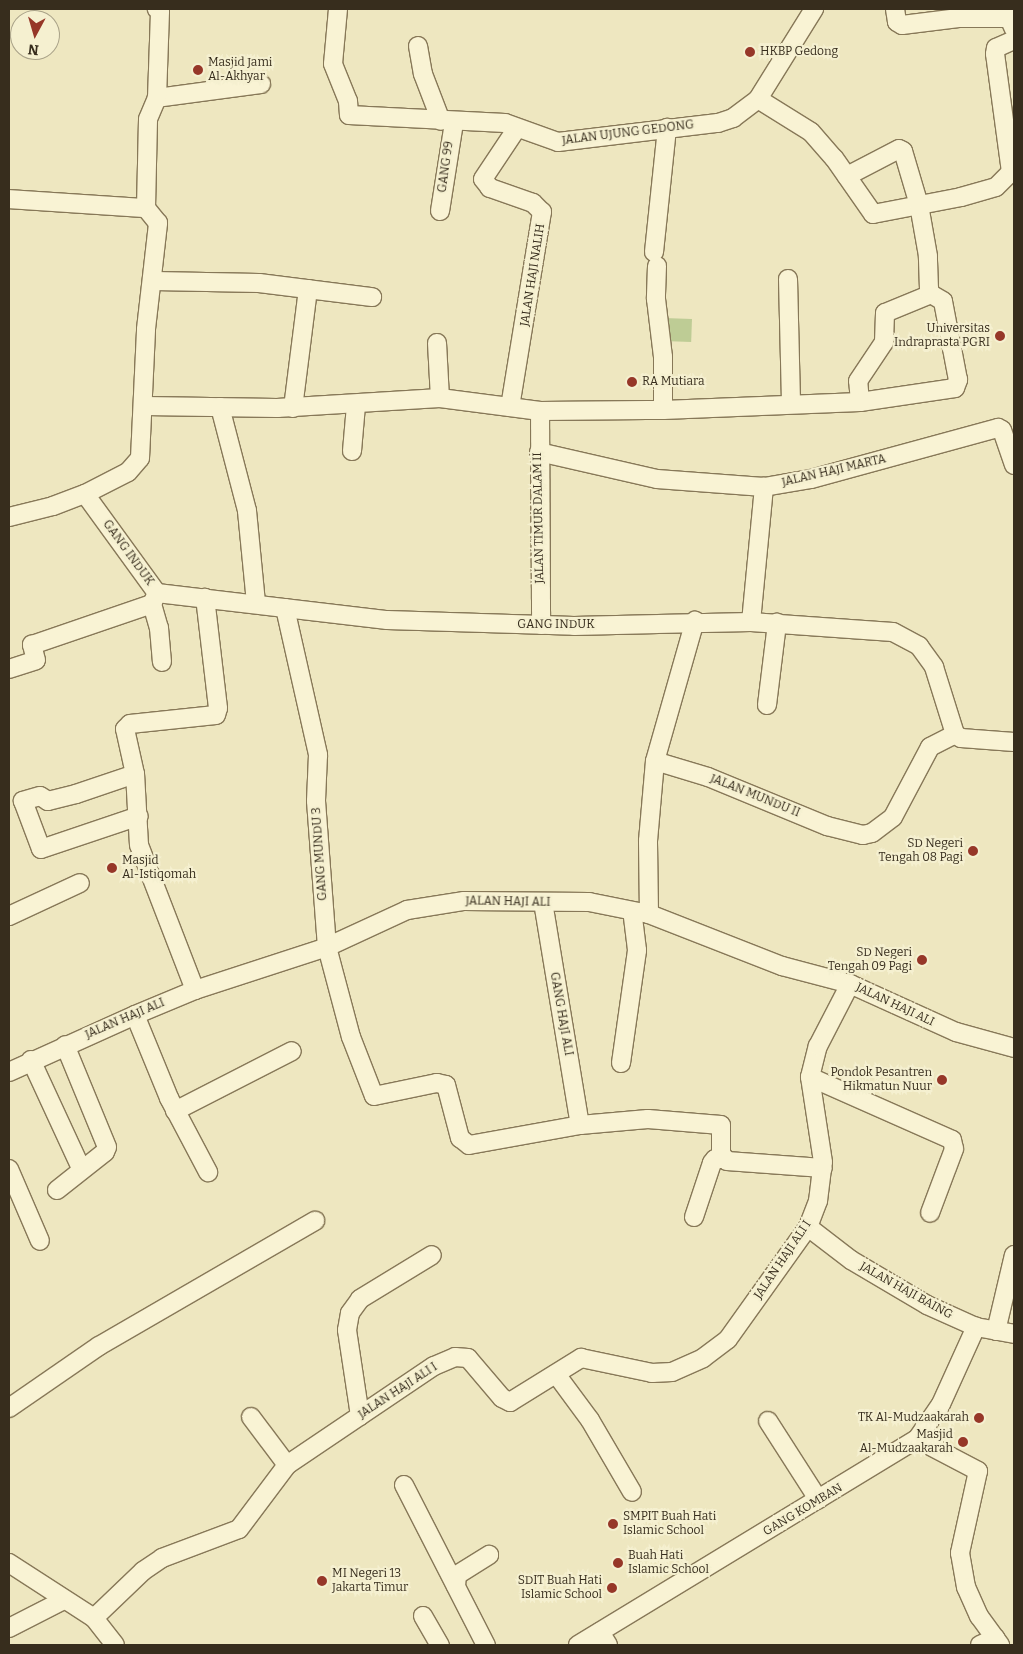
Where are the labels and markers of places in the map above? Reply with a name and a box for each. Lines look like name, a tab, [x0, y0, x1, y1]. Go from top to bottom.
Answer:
place label: HKBP Gedong	[760, 45, 838, 59]
marker: HKBP Gedong	[744, 46, 756, 58]
place label: Masjid Jami Al-Akhyar	[208, 56, 272, 84]
marker: Masjid Jami Al-Akhyar	[192, 64, 204, 76]
place label: Universitas Indraprasta PGRI	[894, 322, 990, 350]
marker: Universitas Indraprasta PGRI	[994, 330, 1006, 342]
place label: RA Mutiara	[642, 375, 705, 389]
marker: RA Mutiara	[626, 376, 638, 388]
place label: SD Negeri Tengah 08 Pagi	[879, 837, 963, 865]
marker: SD Negeri Tengah 08 Pagi	[967, 845, 979, 857]
place label: Masjid Al-Istiqomah	[122, 854, 196, 882]
marker: Masjid Al-Istiqomah	[106, 862, 118, 874]
place label: SD Negeri Tengah 09 Pagi	[828, 946, 912, 974]
marker: SD Negeri Tengah 09 Pagi	[916, 954, 928, 966]
place label: Pondok Pesantren Hikmatun Nuur	[830, 1066, 932, 1094]
marker: Pondok Pesantren Hikmatun Nuur	[936, 1074, 948, 1086]
place label: TK Al-Mudzaakarah	[858, 1411, 969, 1425]
marker: TK Al-Mudzaakarah	[973, 1412, 985, 1424]
place label: Masjid Al-Mudzaakarah	[860, 1428, 953, 1456]
marker: Masjid Al-Mudzaakarah	[957, 1436, 969, 1448]
place label: SMPIT Buah Hati Islamic School	[623, 1510, 716, 1538]
marker: SMPIT Buah Hati Islamic School	[607, 1518, 619, 1530]
place label: Buah Hati Islamic School	[628, 1549, 709, 1577]
marker: Buah Hati Islamic School	[612, 1557, 624, 1569]
place label: MI Negeri 13 Jakarta Timur	[332, 1567, 408, 1595]
place label: SDIT Buah Hati Islamic School	[518, 1574, 602, 1602]
marker: MI Negeri 13 Jakarta Timur	[316, 1575, 328, 1587]
marker: SDIT Buah Hati Islamic School	[606, 1582, 618, 1594]

